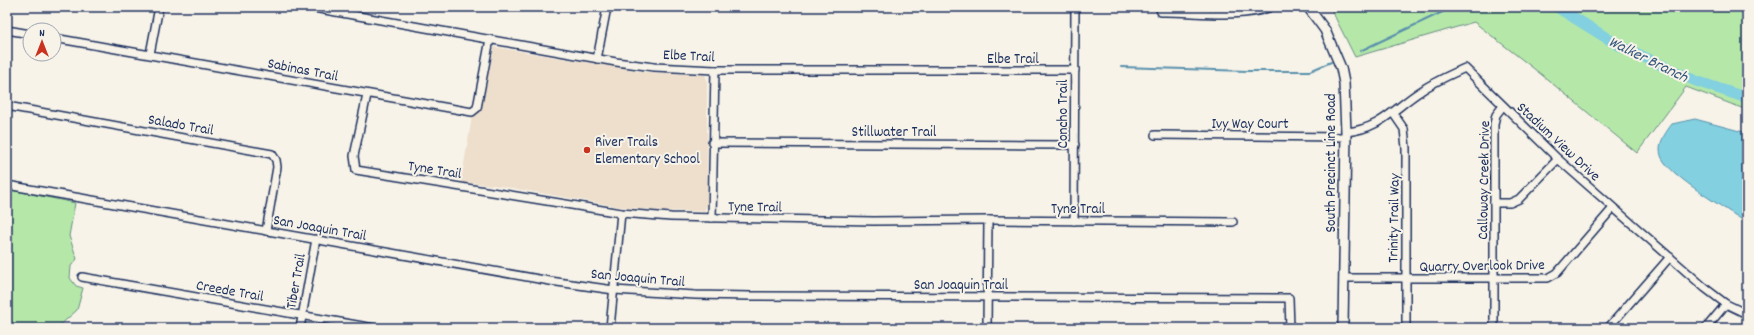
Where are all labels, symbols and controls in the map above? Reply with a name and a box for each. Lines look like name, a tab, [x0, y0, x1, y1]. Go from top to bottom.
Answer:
north arrow	[22, 22, 62, 62]
text: N	[39, 26, 45, 42]
water label: Walker Branch	[1604, 31, 1692, 90]
street label: Elbe Trail	[662, 45, 716, 69]
street label: Elbe Trail	[987, 49, 1039, 71]
street label: Sabinas Trail	[265, 53, 340, 89]
street label: Concho Trail	[1053, 79, 1075, 148]
street label: South Precinct Line Road	[1321, 93, 1343, 233]
street label: Stadium View Drive	[1511, 98, 1605, 188]
street label: Salado Trail	[146, 109, 216, 143]
street label: Ivy Way Court	[1211, 114, 1289, 136]
street label: Calloway Creek Drive	[1473, 120, 1497, 240]
street label: Stillwater Trail	[852, 122, 937, 144]
place label: River Trails Elementary School	[595, 132, 700, 171]
marker: River Trails Elementary School	[582, 145, 592, 155]
street label: Tyne Trail	[406, 156, 463, 186]
street label: Trinity Trail Way	[1383, 172, 1407, 263]
street label: Tyne Trail	[728, 197, 783, 219]
street label: Tyne Trail	[1051, 199, 1105, 221]
street label: San Joaquin Trail	[271, 210, 368, 248]
street label: Tiber Trail	[281, 252, 313, 311]
street label: Quarry Overlook Drive	[1419, 255, 1545, 279]
street label: San Joaquin Trail	[590, 264, 686, 294]
street label: Creede Trail	[194, 275, 266, 309]
street label: San Joaquin Trail	[914, 275, 1009, 297]

